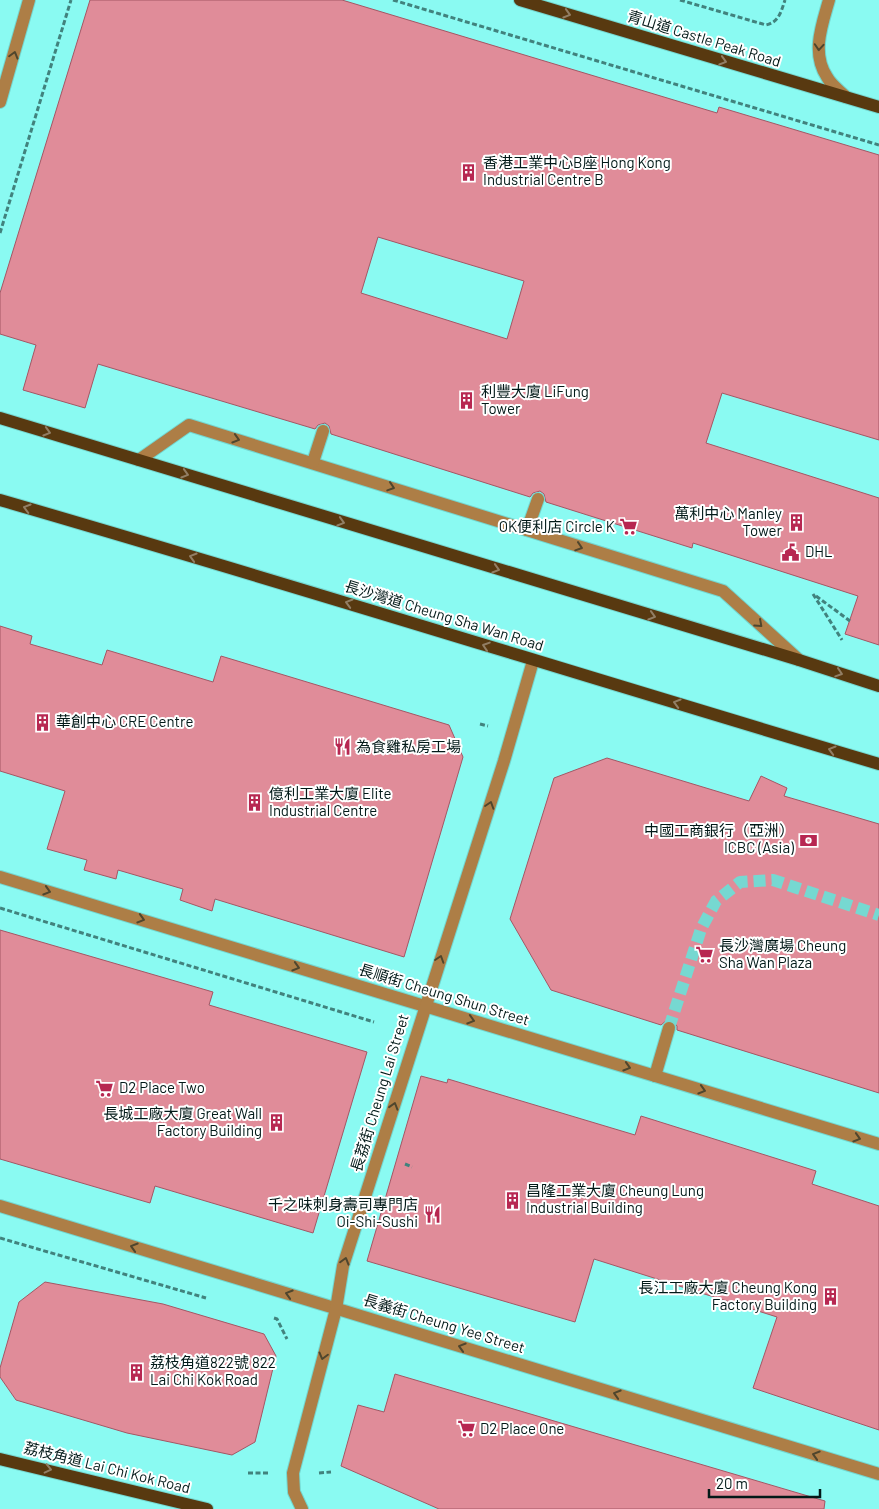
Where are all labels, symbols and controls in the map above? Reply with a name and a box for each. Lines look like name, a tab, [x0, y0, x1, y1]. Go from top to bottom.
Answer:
street label: 青山道 Castle Peak Road	[625, 6, 783, 70]
one-way arrow	[562, 9, 571, 19]
one-way arrow	[813, 44, 824, 52]
one-way arrow	[8, 52, 18, 60]
one-way arrow	[718, 56, 726, 66]
place label: 香港工業中心B座 Hong Kong Industrial Centre B	[483, 153, 671, 188]
building icon: 香港工業中心B座 Hong Kong Industrial Centre B	[459, 162, 479, 182]
place label: 利豐大廈 LiFung Tower	[481, 382, 589, 417]
building icon: 利豐大廈 LiFung Tower	[457, 391, 477, 411]
one-way arrow	[42, 427, 50, 437]
one-way arrow	[231, 434, 240, 444]
one-way arrow	[181, 469, 189, 479]
one-way arrow	[387, 482, 395, 492]
one-way arrow	[22, 503, 31, 514]
place label: 萬利中心 Manley Tower	[674, 504, 783, 539]
building icon: 萬利中心 Manley Tower	[786, 513, 806, 533]
one-way arrow	[336, 516, 345, 526]
place label: OK便利店 Circle K	[499, 517, 615, 535]
supermarket icon: OK便利店 Circle K	[619, 517, 639, 537]
one-way arrow	[575, 542, 583, 552]
public building icon: DHL	[781, 542, 801, 562]
place label: DHL	[805, 542, 833, 560]
one-way arrow	[189, 553, 197, 563]
one-way arrow	[492, 563, 500, 573]
street label: 長沙灣道 Cheung Sha Wan Road	[343, 576, 546, 654]
one-way arrow	[345, 599, 353, 609]
one-way arrow	[647, 611, 655, 621]
one-way arrow	[754, 618, 763, 627]
one-way arrow	[483, 642, 491, 652]
one-way arrow	[834, 668, 843, 678]
one-way arrow	[673, 699, 681, 709]
building icon: 華創中心 CRE Centre	[32, 712, 52, 732]
place label: 華創中心 CRE Centre	[56, 712, 193, 730]
restaurant icon: 為食雞私房工場	[332, 737, 352, 757]
place label: 為食雞私房工場	[356, 737, 461, 755]
one-way arrow	[829, 746, 837, 756]
place label: 億利工業大廈 Elite Industrial Centre	[269, 784, 392, 819]
building icon: 億利工業大廈 Elite Industrial Centre	[245, 793, 265, 813]
one-way arrow	[484, 801, 494, 809]
place label: 中國工商銀行（亞洲） ICBC (Asia)	[644, 821, 794, 856]
bank icon: 中國工商銀行（亞洲） ICBC (Asia)	[798, 830, 818, 850]
one-way arrow	[42, 885, 50, 895]
one-way arrow	[136, 914, 144, 924]
place label: 長沙灣廣場 Cheung Sha Wan Plaza	[719, 936, 846, 971]
supermarket icon: 長沙灣廣場 Cheung Sha Wan Plaza	[695, 945, 715, 965]
one-way arrow	[434, 955, 444, 964]
street label: 長順街 Cheung Shun Street	[357, 960, 532, 1029]
one-way arrow	[291, 961, 300, 971]
street label: 長荔街 Cheung Lai Street	[346, 1012, 412, 1174]
one-way arrow	[466, 1014, 475, 1024]
one-way arrow	[622, 1062, 630, 1072]
supermarket icon: D2 Place Two	[95, 1078, 115, 1098]
place label: D2 Place Two	[119, 1078, 205, 1096]
one-way arrow	[697, 1085, 706, 1095]
one-way arrow	[388, 1102, 398, 1110]
place label: 長城工廠大廈 Great Wall Factory Building	[103, 1104, 262, 1139]
building icon: 長城工廠大廈 Great Wall Factory Building	[266, 1113, 286, 1133]
one-way arrow	[853, 1132, 861, 1142]
place label: 昌隆工業大廈 Cheung Lung Industrial Building	[526, 1181, 704, 1216]
building icon: 昌隆工業大廈 Cheung Lung Industrial Building	[502, 1190, 522, 1210]
place label: 千之味刺身壽司專門店 Oi-Shi-Sushi	[268, 1195, 418, 1230]
restaurant icon: 千之味刺身壽司專門店 Oi-Shi-Sushi	[422, 1204, 442, 1224]
one-way arrow	[130, 1242, 139, 1252]
one-way arrow	[339, 1257, 349, 1265]
place label: 長江工廠大廈 Cheung Kong Factory Building	[639, 1278, 817, 1313]
building icon: 長江工廠大廈 Cheung Kong Factory Building	[821, 1287, 841, 1307]
one-way arrow	[286, 1290, 294, 1300]
street label: 長義街 Cheung Yee Street	[361, 1290, 527, 1356]
one-way arrow	[458, 1342, 467, 1352]
one-way arrow	[319, 1351, 329, 1359]
place label: 荔枝角道822號 822 Lai Chi Kok Road	[150, 1353, 276, 1388]
building icon: 荔枝角道822號 822 Lai Chi Kok Road	[126, 1362, 146, 1382]
one-way arrow	[614, 1390, 622, 1400]
supermarket icon: D2 Place One	[456, 1419, 476, 1439]
place label: D2 Place One	[480, 1419, 564, 1437]
street label: 荔枝角道 Lai Chi Kok Road	[22, 1438, 192, 1496]
one-way arrow	[812, 1450, 820, 1460]
one-way arrow	[43, 1463, 52, 1474]
scale bar	[709, 1466, 820, 1498]
text: 20 m	[716, 1474, 748, 1492]

